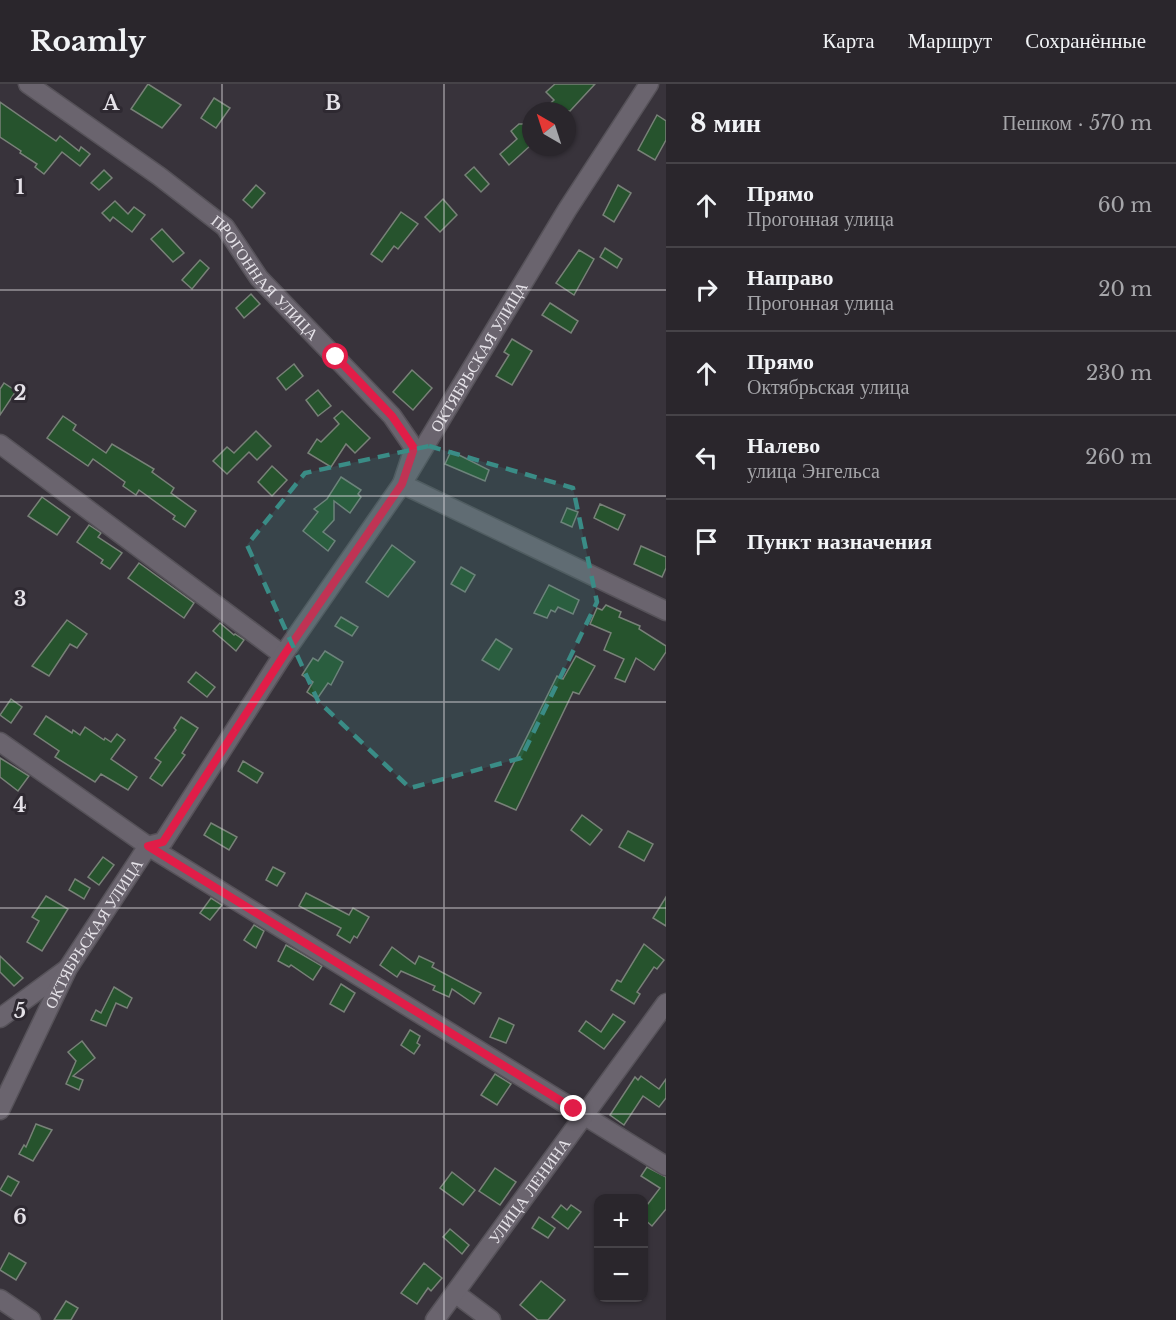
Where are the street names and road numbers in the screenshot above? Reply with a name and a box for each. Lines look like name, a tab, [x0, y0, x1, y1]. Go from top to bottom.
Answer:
street label: ПРОГОННАЯ УЛИЦА	[208, 210, 323, 344]
street label: ОКТЯБРЬСКАЯ УЛИЦА	[426, 277, 532, 436]
street label: ОКТЯБРЬСКАЯ УЛИЦА	[40, 855, 147, 1012]
street label: УЛИЦА ЛЕНИНА	[484, 1133, 575, 1248]

